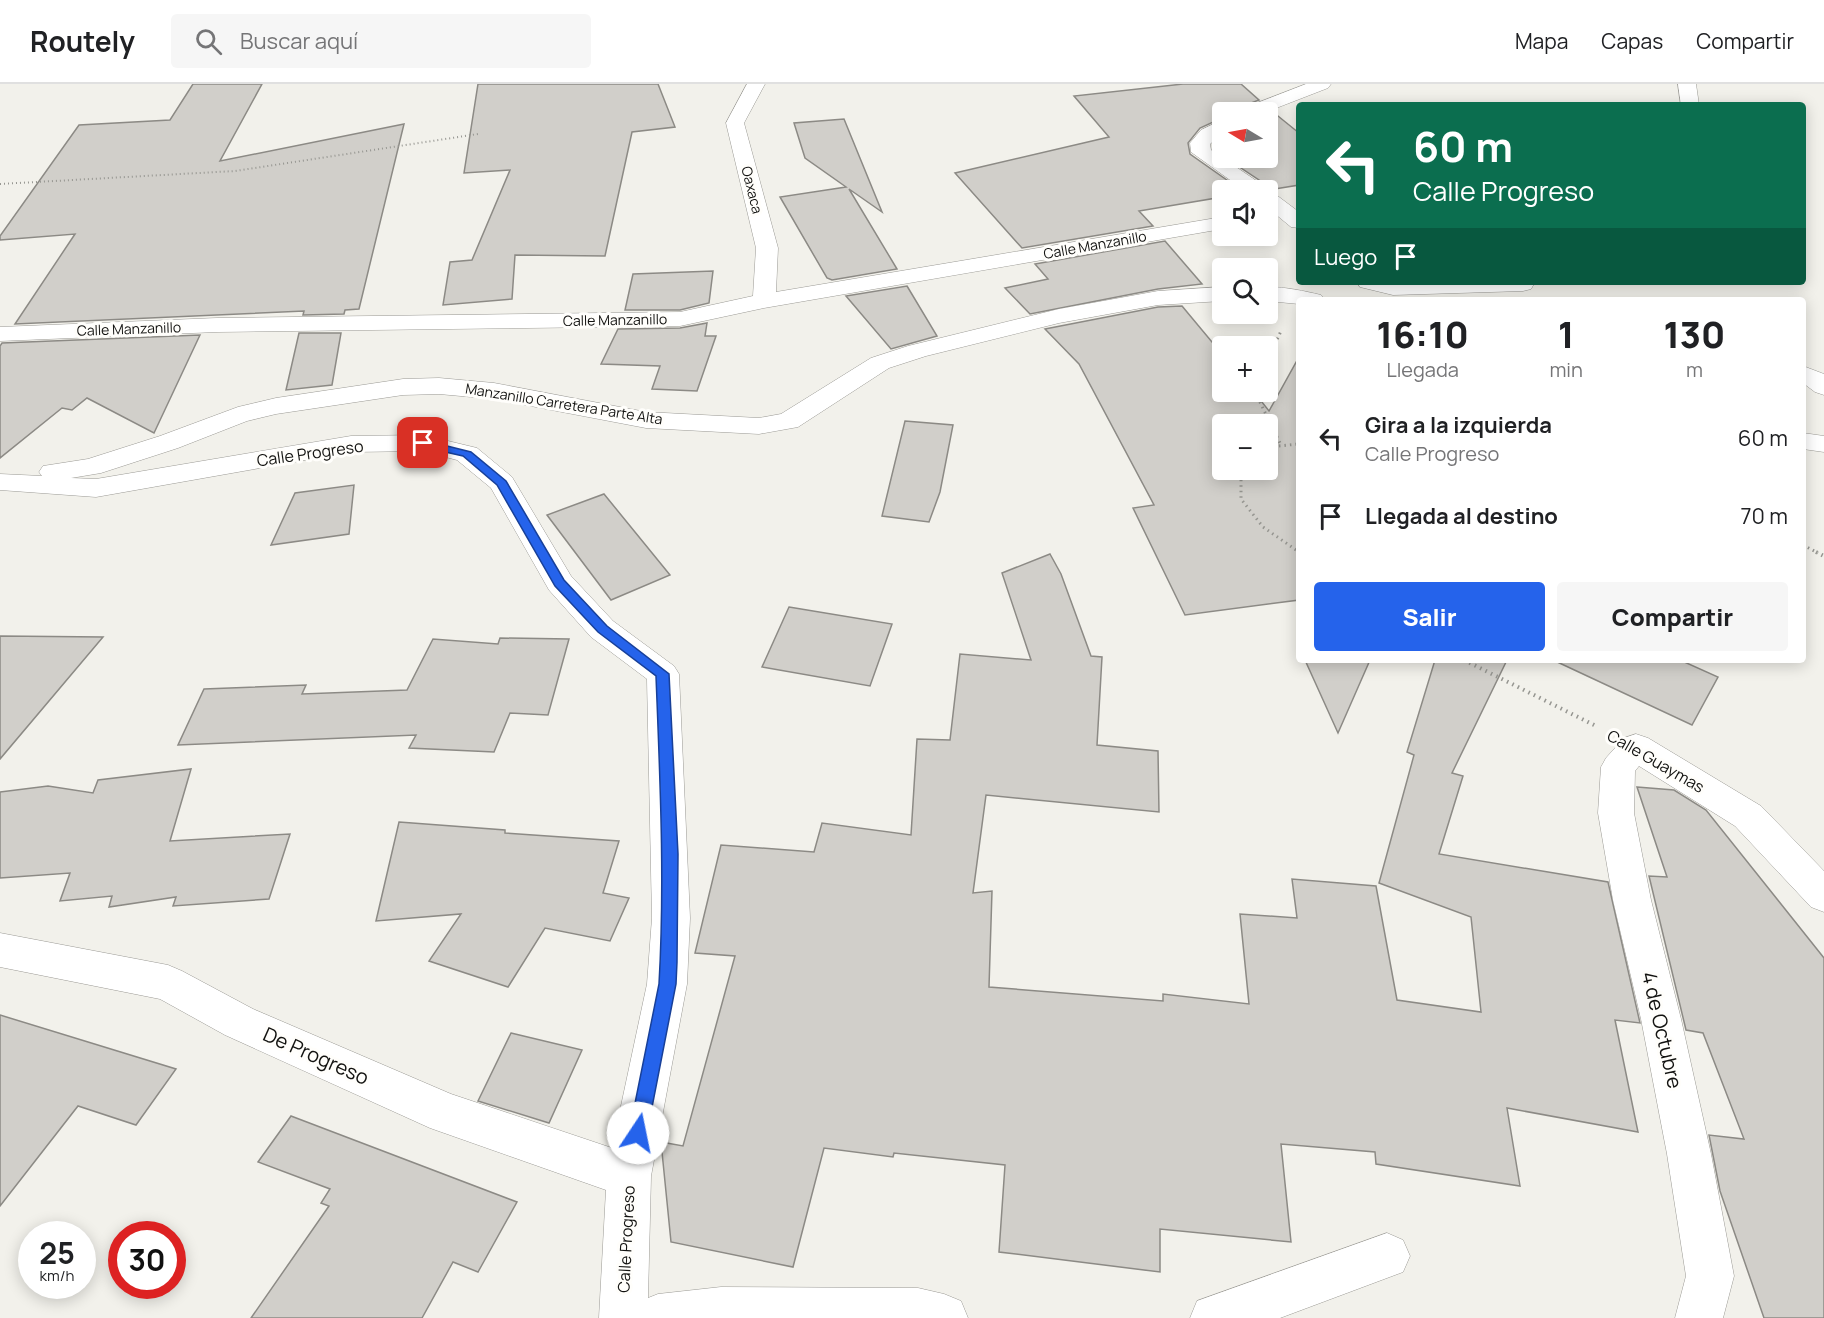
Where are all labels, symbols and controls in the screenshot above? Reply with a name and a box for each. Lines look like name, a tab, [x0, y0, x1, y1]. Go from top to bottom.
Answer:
search box	[171, 14, 591, 68]
text: Routely	[30, 22, 135, 60]
icon: search	[192, 25, 225, 58]
text: Buscar aquí	[240, 26, 358, 56]
text: Mapa	[1515, 27, 1568, 55]
text: Capas	[1601, 27, 1663, 55]
text: Compartir	[1696, 27, 1794, 55]
north arrow	[1212, 102, 1278, 168]
map controls	[1212, 102, 1278, 480]
text: 60 m	[1413, 117, 1513, 175]
icon: left	[1314, 126, 1392, 204]
street label: Oaxaca	[737, 164, 768, 216]
text: Calle Progreso	[1413, 172, 1594, 209]
button: sound	[1212, 180, 1278, 246]
street label: Calle Manzanillo	[1042, 226, 1148, 263]
icon: arrive	[1389, 240, 1422, 273]
text: Luego	[1314, 242, 1377, 272]
button: search	[1212, 258, 1278, 324]
street label: Calle Manzanillo	[563, 309, 667, 330]
text: 16:10	[1377, 310, 1469, 359]
text: 1	[1558, 310, 1574, 359]
text: 130	[1664, 310, 1725, 359]
street label: Calle Manzanillo	[77, 317, 181, 340]
button: +	[1212, 336, 1278, 402]
text: Llegada	[1386, 356, 1459, 383]
text: min	[1549, 356, 1583, 383]
text: m	[1686, 356, 1703, 383]
street label: Manzanillo Carretera Parte Alta	[464, 379, 664, 428]
text: Gira a la izquierda	[1365, 410, 1552, 440]
button: −	[1212, 414, 1278, 480]
pin	[397, 417, 448, 468]
icon: left	[1314, 422, 1347, 455]
text: 60 m	[1738, 423, 1788, 453]
icon: arrive	[406, 426, 439, 459]
street label: Calle Progreso	[255, 435, 365, 471]
text: Calle Progreso	[1365, 440, 1499, 467]
icon: arrive	[1314, 500, 1347, 533]
text: Llegada al destino	[1365, 501, 1558, 531]
text: 70 m	[1740, 501, 1788, 531]
button: Salir	[1314, 582, 1545, 651]
button: Compartir	[1557, 582, 1788, 651]
street label: Calle Guaymas	[1603, 724, 1709, 798]
street label: 4 de Octubre	[1636, 969, 1689, 1091]
street label: De Progreso	[259, 1020, 373, 1091]
position arrow	[606, 1101, 670, 1165]
street label: Calle Progreso	[612, 1185, 640, 1293]
speed limit sign: 30	[108, 1221, 186, 1299]
text: 25	[39, 1232, 75, 1273]
text: km/h	[40, 1265, 74, 1286]

